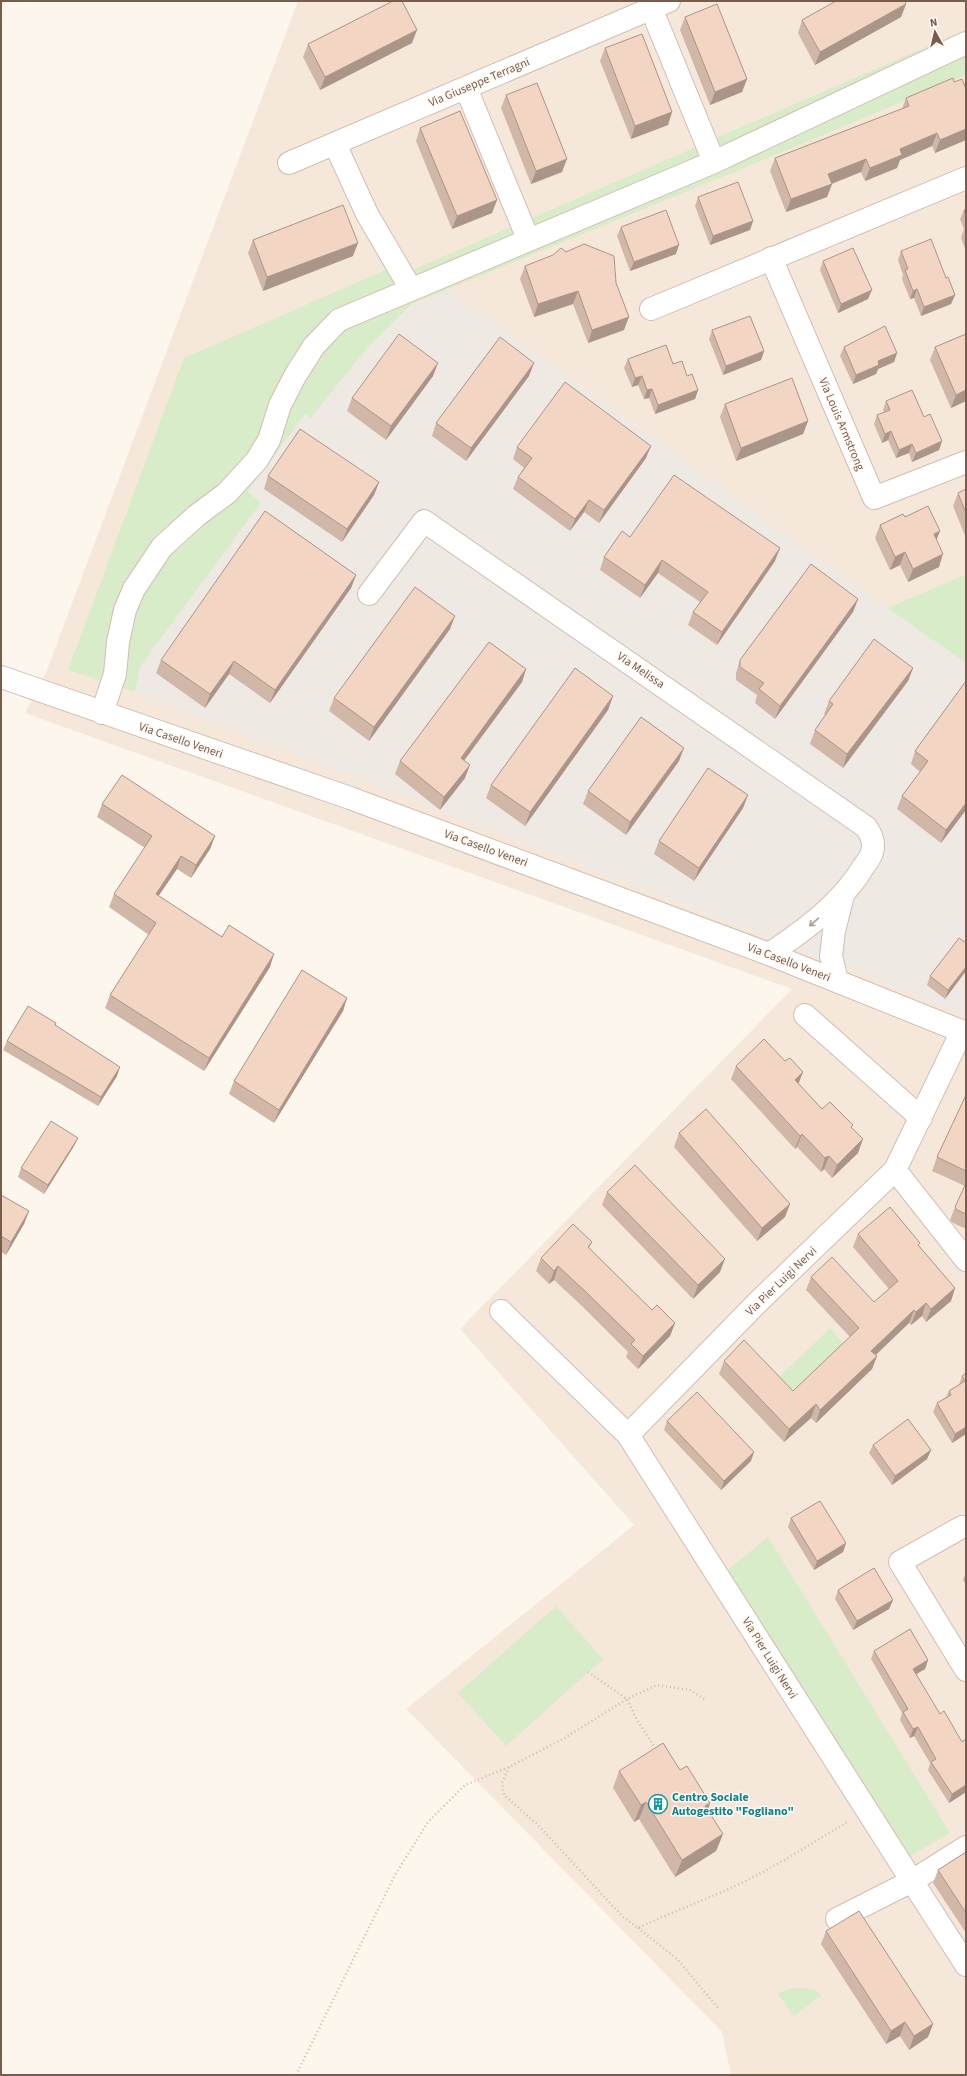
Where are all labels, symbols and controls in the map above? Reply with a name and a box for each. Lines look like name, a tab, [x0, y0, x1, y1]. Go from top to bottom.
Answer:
north arrow	[915, 12, 955, 52]
text: N	[929, 15, 938, 31]
street label: Via Giuseppe Terragni	[426, 53, 532, 111]
street label: Via Louis Armstrong	[814, 375, 869, 473]
street label: Via Melissa	[613, 648, 668, 693]
street label: Via Casello Veneri	[136, 718, 225, 763]
street label: Via Casello Veneri	[442, 825, 530, 872]
one-way arrow	[809, 917, 820, 926]
street label: Via Casello Veneri	[745, 939, 833, 986]
street label: Via Pier Luigi Nervi	[742, 1243, 821, 1320]
street label: Via Pier Luigi Nervi	[738, 1614, 801, 1702]
place label: Centro Sociale Autogestito "Fogliano"	[671, 1789, 794, 1820]
building icon: Centro Sociale Autogestito "Fogliano"	[647, 1793, 669, 1815]

